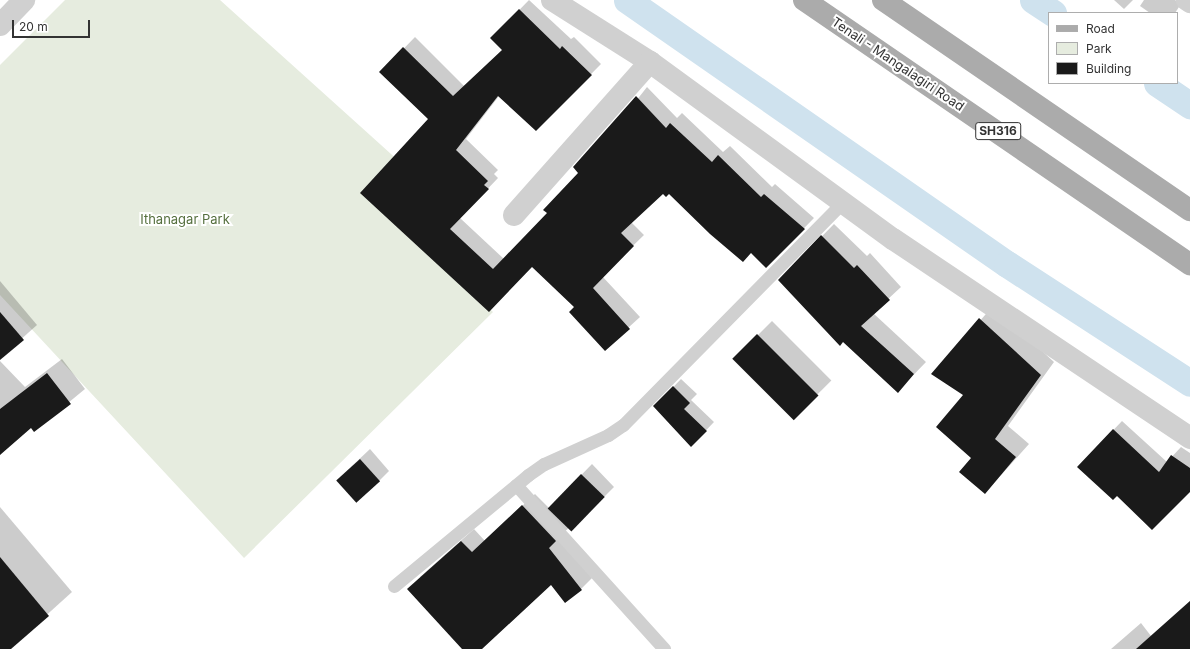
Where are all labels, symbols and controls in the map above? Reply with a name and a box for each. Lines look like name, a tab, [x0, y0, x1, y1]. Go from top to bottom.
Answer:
scale bar	[14, 12, 92, 38]
legend	[1048, 12, 1178, 84]
street label: Tenali - Mangalagiri Road	[829, 14, 967, 114]
text: 20 m	[19, 19, 48, 34]
text: Road	[1086, 21, 1115, 36]
text: Park	[1086, 41, 1112, 56]
text: Building	[1086, 61, 1131, 76]
road number: SH316	[975, 121, 1021, 141]
park label: Ithanagar Park	[140, 211, 230, 227]

